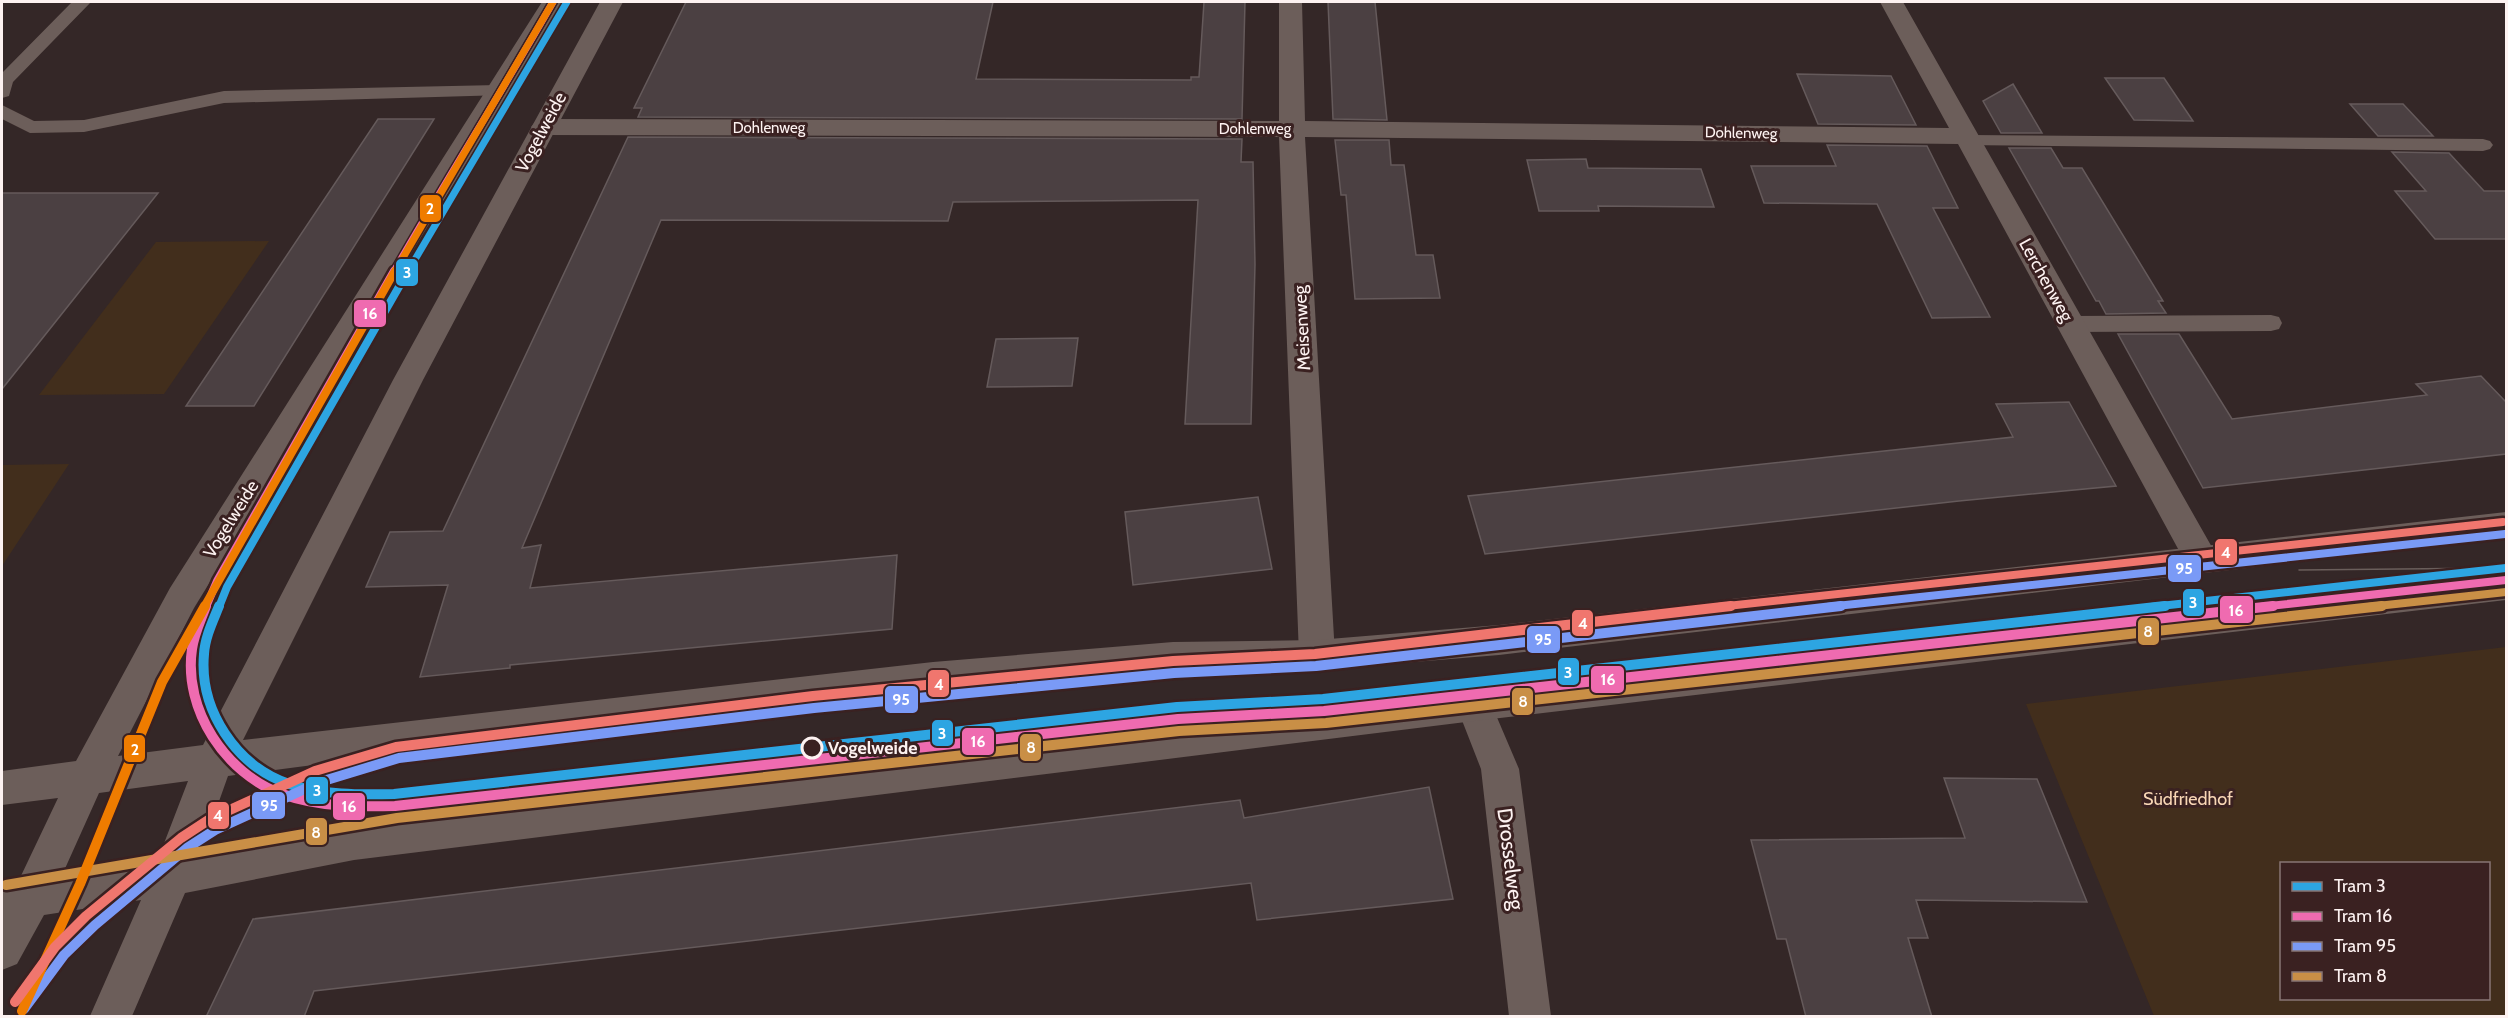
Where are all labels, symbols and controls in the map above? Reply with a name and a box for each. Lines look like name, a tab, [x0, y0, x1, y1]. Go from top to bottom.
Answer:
street label: Vogelweide	[511, 88, 571, 176]
street label: Dohlenweg	[733, 119, 806, 137]
street label: Dohlenweg	[1219, 120, 1292, 138]
street label: Dohlenweg	[1705, 123, 1778, 143]
line badge: 2	[419, 194, 442, 223]
text: 2	[426, 199, 434, 218]
street label: Lerchenweg	[2014, 235, 2078, 326]
line badge: 3	[395, 258, 419, 287]
text: 3	[403, 263, 411, 282]
street label: Meisenweg	[1289, 284, 1315, 371]
line badge: 16	[353, 299, 387, 328]
text: 16	[363, 304, 377, 323]
street label: Vogelweide	[199, 476, 263, 562]
line badge: 4	[2214, 538, 2238, 566]
text: 4	[2221, 543, 2231, 562]
line badge: 95	[2167, 554, 2202, 583]
text: 95	[2175, 559, 2193, 578]
line badge: 3	[2182, 588, 2205, 617]
text: 3	[2189, 593, 2197, 612]
line badge: 16	[2219, 595, 2254, 624]
text: 16	[2229, 601, 2243, 620]
line badge: 4	[1571, 609, 1594, 637]
text: 4	[1578, 614, 1588, 633]
line badge: 8	[2137, 617, 2160, 646]
text: 8	[2143, 622, 2153, 641]
line badge: 95	[1526, 625, 1561, 654]
text: 95	[1534, 630, 1552, 649]
line badge: 3	[1557, 657, 1580, 686]
text: 3	[1564, 663, 1572, 682]
line badge: 16	[1590, 665, 1625, 694]
line badge: 4	[927, 669, 950, 698]
text: 16	[1601, 670, 1615, 689]
text: 4	[934, 675, 944, 694]
line badge: 95	[884, 685, 919, 714]
line badge: 8	[1511, 687, 1534, 716]
text: 95	[892, 690, 910, 709]
text: 8	[1518, 692, 1528, 711]
line badge: 3	[931, 719, 954, 747]
text: 3	[938, 724, 946, 743]
line badge: 16	[961, 727, 995, 756]
text: 16	[971, 732, 985, 751]
line badge: 8	[1019, 733, 1042, 762]
line badge: 2	[123, 734, 146, 763]
marker: Vogelweide	[801, 737, 823, 759]
place label: Vogelweide	[828, 737, 917, 759]
text: 8	[1026, 738, 1036, 757]
text: 2	[131, 740, 139, 759]
line badge: 3	[305, 776, 329, 805]
text: 3	[313, 781, 321, 800]
park label: Südfriedhof	[2143, 788, 2233, 810]
line badge: 95	[251, 791, 286, 820]
line badge: 16	[332, 792, 366, 821]
text: 95	[260, 796, 278, 815]
text: 16	[342, 797, 356, 816]
line badge: 4	[207, 801, 230, 830]
text: 4	[213, 806, 223, 825]
street label: Drosselweg	[1492, 807, 1530, 912]
line badge: 8	[305, 817, 328, 846]
text: 8	[311, 823, 321, 842]
legend	[2280, 862, 2490, 1000]
text: Tram 3	[2334, 875, 2386, 897]
text: Tram 16	[2334, 905, 2392, 927]
text: Tram 95	[2334, 935, 2396, 957]
text: Tram 8	[2334, 965, 2387, 987]

